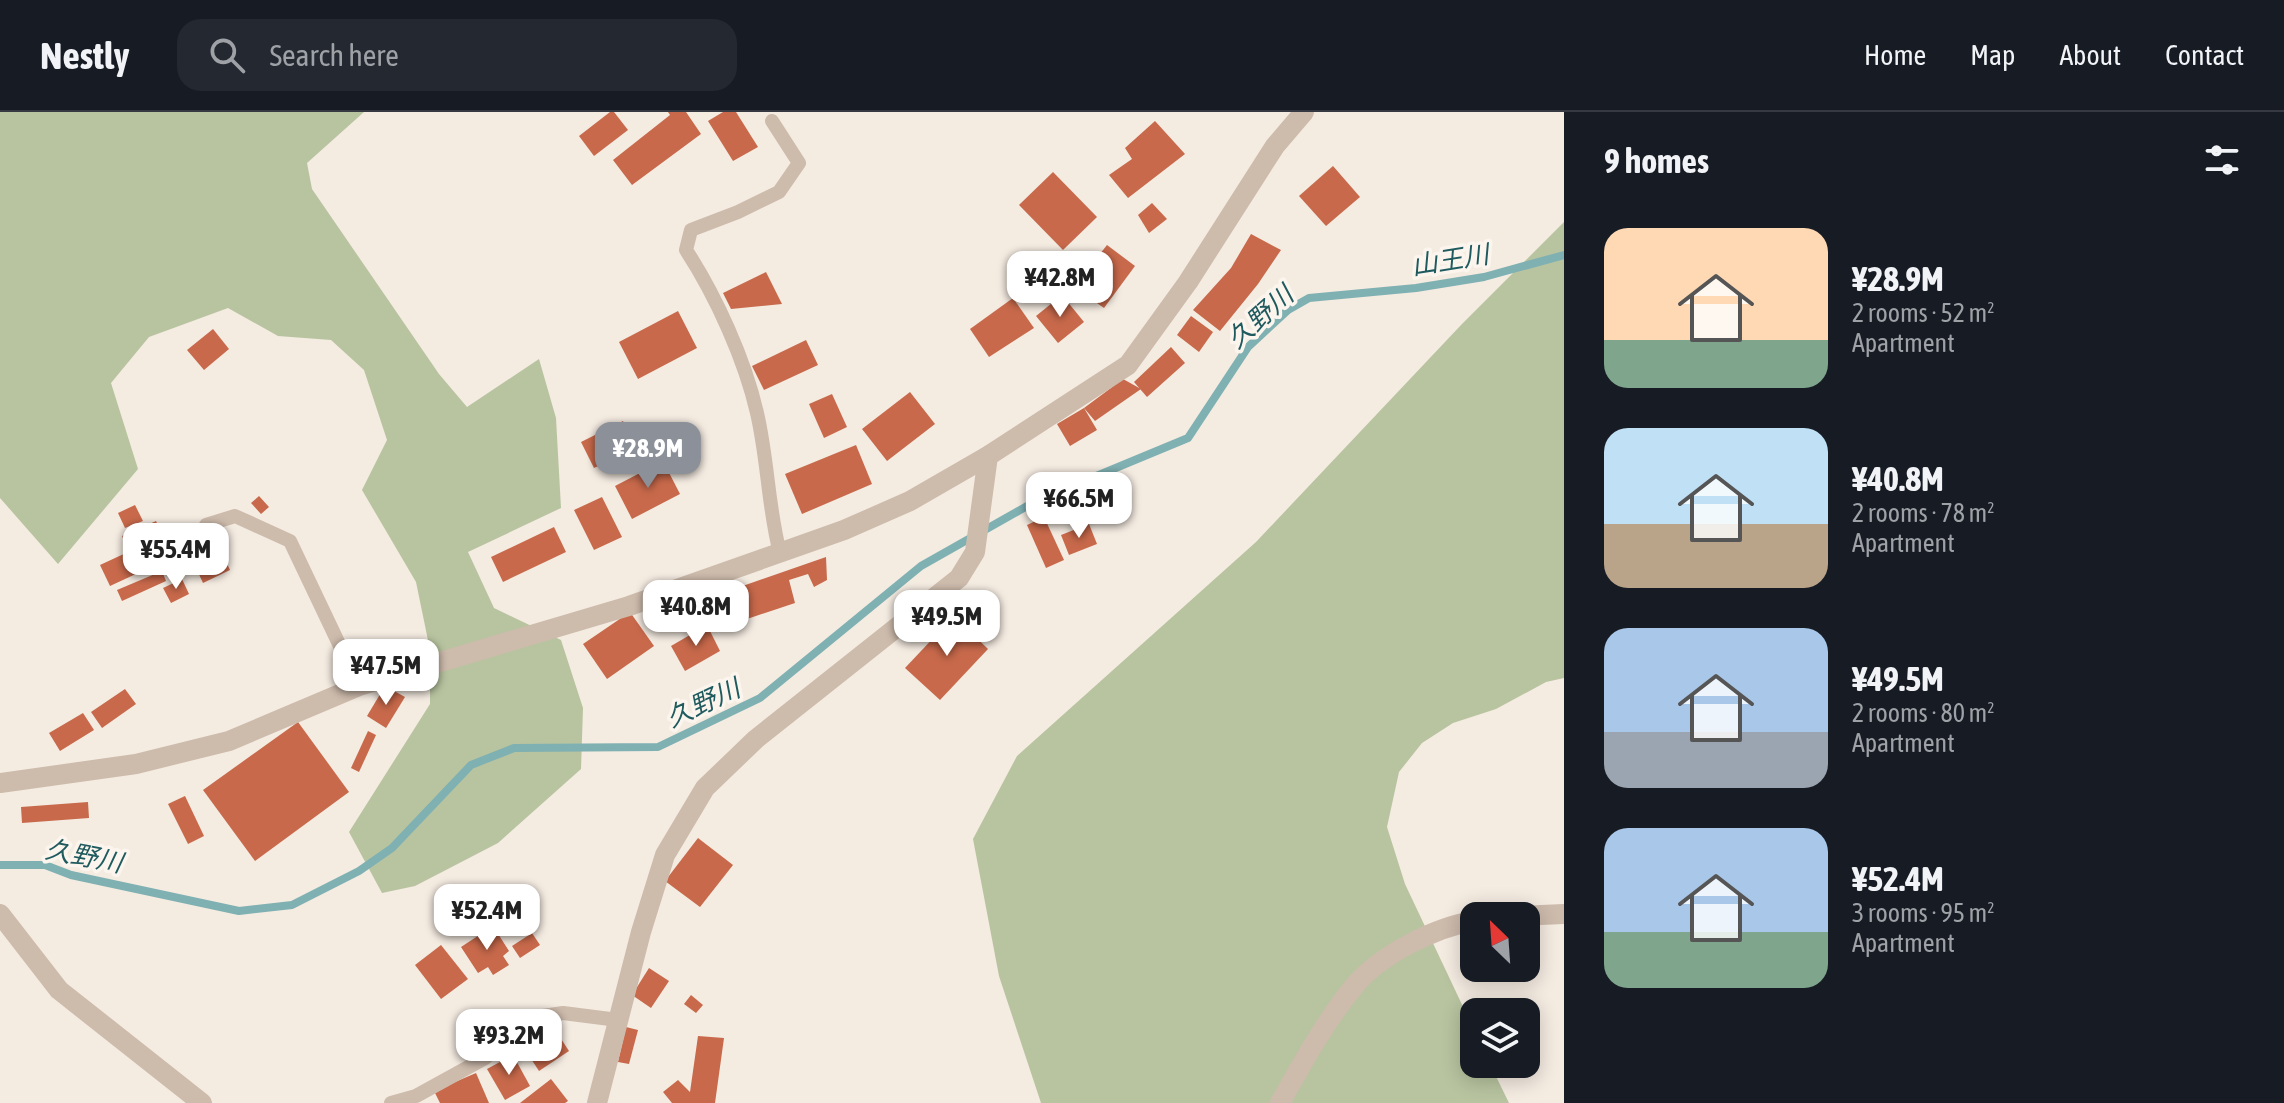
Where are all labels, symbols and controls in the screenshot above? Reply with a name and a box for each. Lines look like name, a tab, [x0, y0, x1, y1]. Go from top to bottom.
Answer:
search box	[177, 19, 737, 91]
icon: search	[205, 33, 249, 77]
text: Nestly	[40, 34, 129, 77]
text: Search here	[269, 38, 399, 72]
text: Home	[1864, 39, 1926, 71]
text: Map	[1970, 39, 2015, 71]
text: About	[2059, 39, 2121, 71]
text: Contact	[2165, 39, 2244, 71]
icon: filters	[2200, 138, 2244, 182]
text: 9 homes	[1604, 141, 1709, 180]
water label: 山王川	[1409, 239, 1494, 281]
pin: ¥42.8M	[995, 251, 1125, 319]
text: ¥28.9M	[1852, 259, 1944, 298]
icon: home	[1668, 260, 1764, 356]
text: ¥42.8M	[1025, 262, 1095, 292]
water label: 久野川	[1221, 278, 1301, 354]
text: 2 rooms · 52 m²	[1852, 298, 1994, 328]
text: Apartment	[1852, 328, 1955, 358]
pin: ¥28.9M	[583, 422, 713, 490]
text: ¥28.9M	[613, 433, 683, 463]
text: ¥40.8M	[1852, 459, 1944, 498]
icon: home	[1668, 460, 1764, 556]
pin: ¥66.5M	[1014, 472, 1144, 540]
text: ¥66.5M	[1044, 483, 1114, 513]
text: 2 rooms · 78 m²	[1852, 498, 1994, 528]
pin: ¥55.4M	[111, 523, 241, 591]
text: Apartment	[1852, 528, 1955, 558]
text: ¥55.4M	[141, 534, 211, 564]
pin: ¥40.8M	[631, 580, 761, 648]
pin: ¥49.5M	[882, 590, 1012, 658]
text: ¥40.8M	[661, 591, 731, 621]
text: ¥49.5M	[912, 601, 982, 631]
pin: ¥47.5M	[321, 639, 451, 707]
text: ¥47.5M	[351, 650, 421, 680]
text: ¥49.5M	[1852, 659, 1944, 698]
icon: home	[1668, 660, 1764, 756]
water label: 久野川	[661, 672, 747, 733]
text: 2 rooms · 80 m²	[1852, 698, 1994, 728]
text: Apartment	[1852, 728, 1955, 758]
water label: 久野川	[43, 834, 128, 879]
text: ¥52.4M	[1852, 859, 1944, 898]
icon: home	[1668, 860, 1764, 956]
pin: ¥52.4M	[422, 884, 552, 952]
text: ¥52.4M	[452, 895, 522, 925]
text: 3 rooms · 95 m²	[1852, 898, 1994, 928]
north arrow	[1460, 902, 1540, 982]
map controls	[1460, 902, 1540, 1078]
text: Apartment	[1852, 928, 1955, 958]
button: layers	[1460, 998, 1540, 1078]
pin: ¥93.2M	[444, 1009, 574, 1077]
text: ¥93.2M	[474, 1020, 544, 1050]

